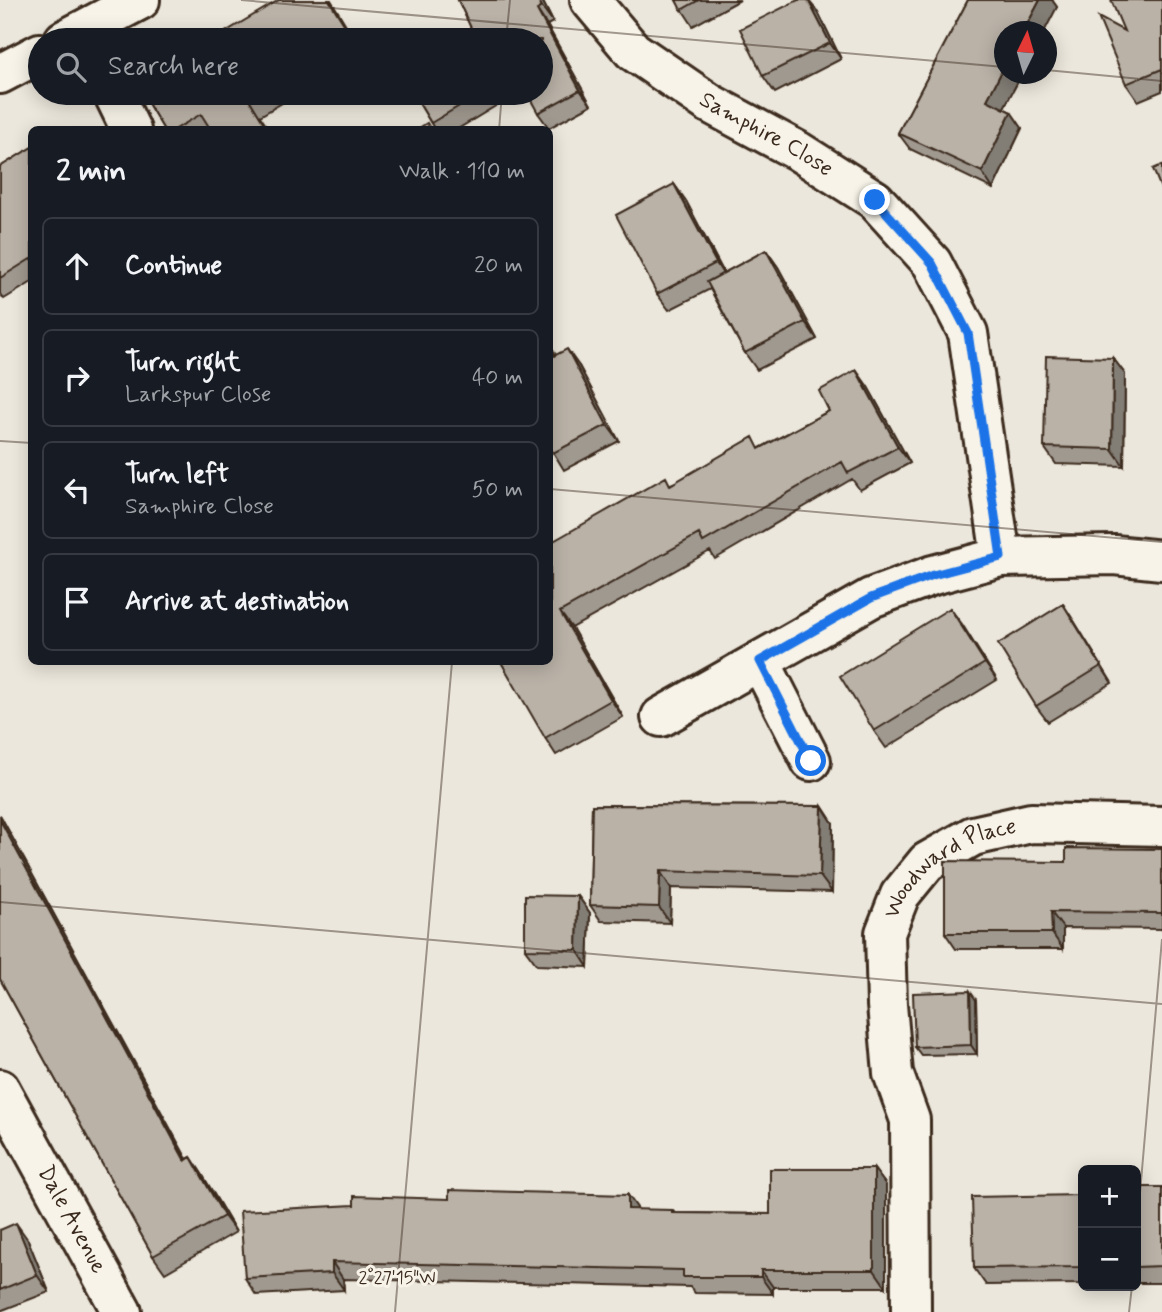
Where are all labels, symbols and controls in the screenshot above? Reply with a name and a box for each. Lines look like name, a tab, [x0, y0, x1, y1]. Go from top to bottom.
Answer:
north arrow	[994, 21, 1057, 84]
search box	[28, 28, 553, 105]
icon: search	[52, 48, 90, 86]
text: Search here	[108, 50, 239, 84]
street label: Samphire Close	[693, 85, 839, 184]
text: 2 min	[56, 152, 126, 191]
text: Walk · 110 m	[399, 157, 525, 187]
route end	[859, 184, 890, 215]
icon: ahead	[58, 247, 96, 285]
text: Continue	[125, 249, 222, 283]
text: 20 m	[474, 251, 523, 281]
text: Turn right	[125, 346, 241, 380]
icon: right	[58, 359, 96, 397]
text: 40 m	[472, 363, 523, 393]
text: Larkspur Close	[125, 380, 271, 410]
text: Turn left	[125, 458, 229, 492]
icon: left	[58, 471, 96, 509]
text: 50 m	[472, 475, 523, 505]
text: Samphire Close	[125, 492, 274, 522]
icon: arrive	[58, 583, 96, 621]
text: Arrive at destination	[125, 585, 349, 619]
route start	[795, 745, 826, 776]
street label: Woodward Place	[877, 812, 1019, 923]
street label: Dale Avenue	[30, 1160, 113, 1279]
map controls	[1078, 1165, 1141, 1291]
button: +	[1078, 1165, 1141, 1228]
button: −	[1078, 1228, 1141, 1291]
text: 2°27'15"W	[358, 1266, 436, 1290]

